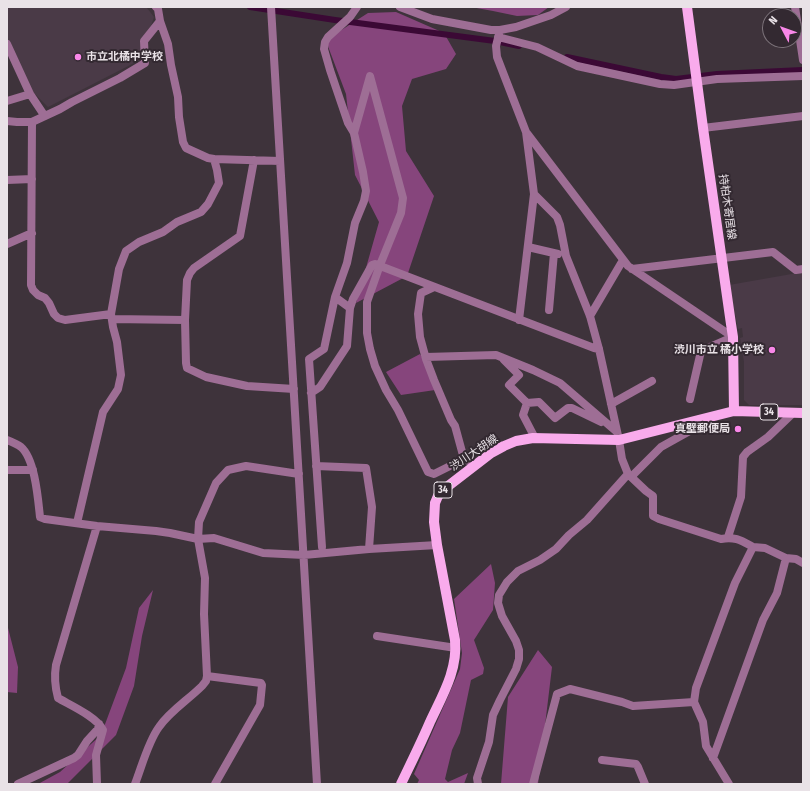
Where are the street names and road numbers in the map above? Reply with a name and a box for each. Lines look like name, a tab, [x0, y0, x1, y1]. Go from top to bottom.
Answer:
street label: 持柏木寄居線	[716, 173, 738, 241]
road number: 34	[760, 404, 778, 420]
street label: 渋川大胡線	[448, 432, 500, 474]
road number: 34	[434, 482, 452, 498]

